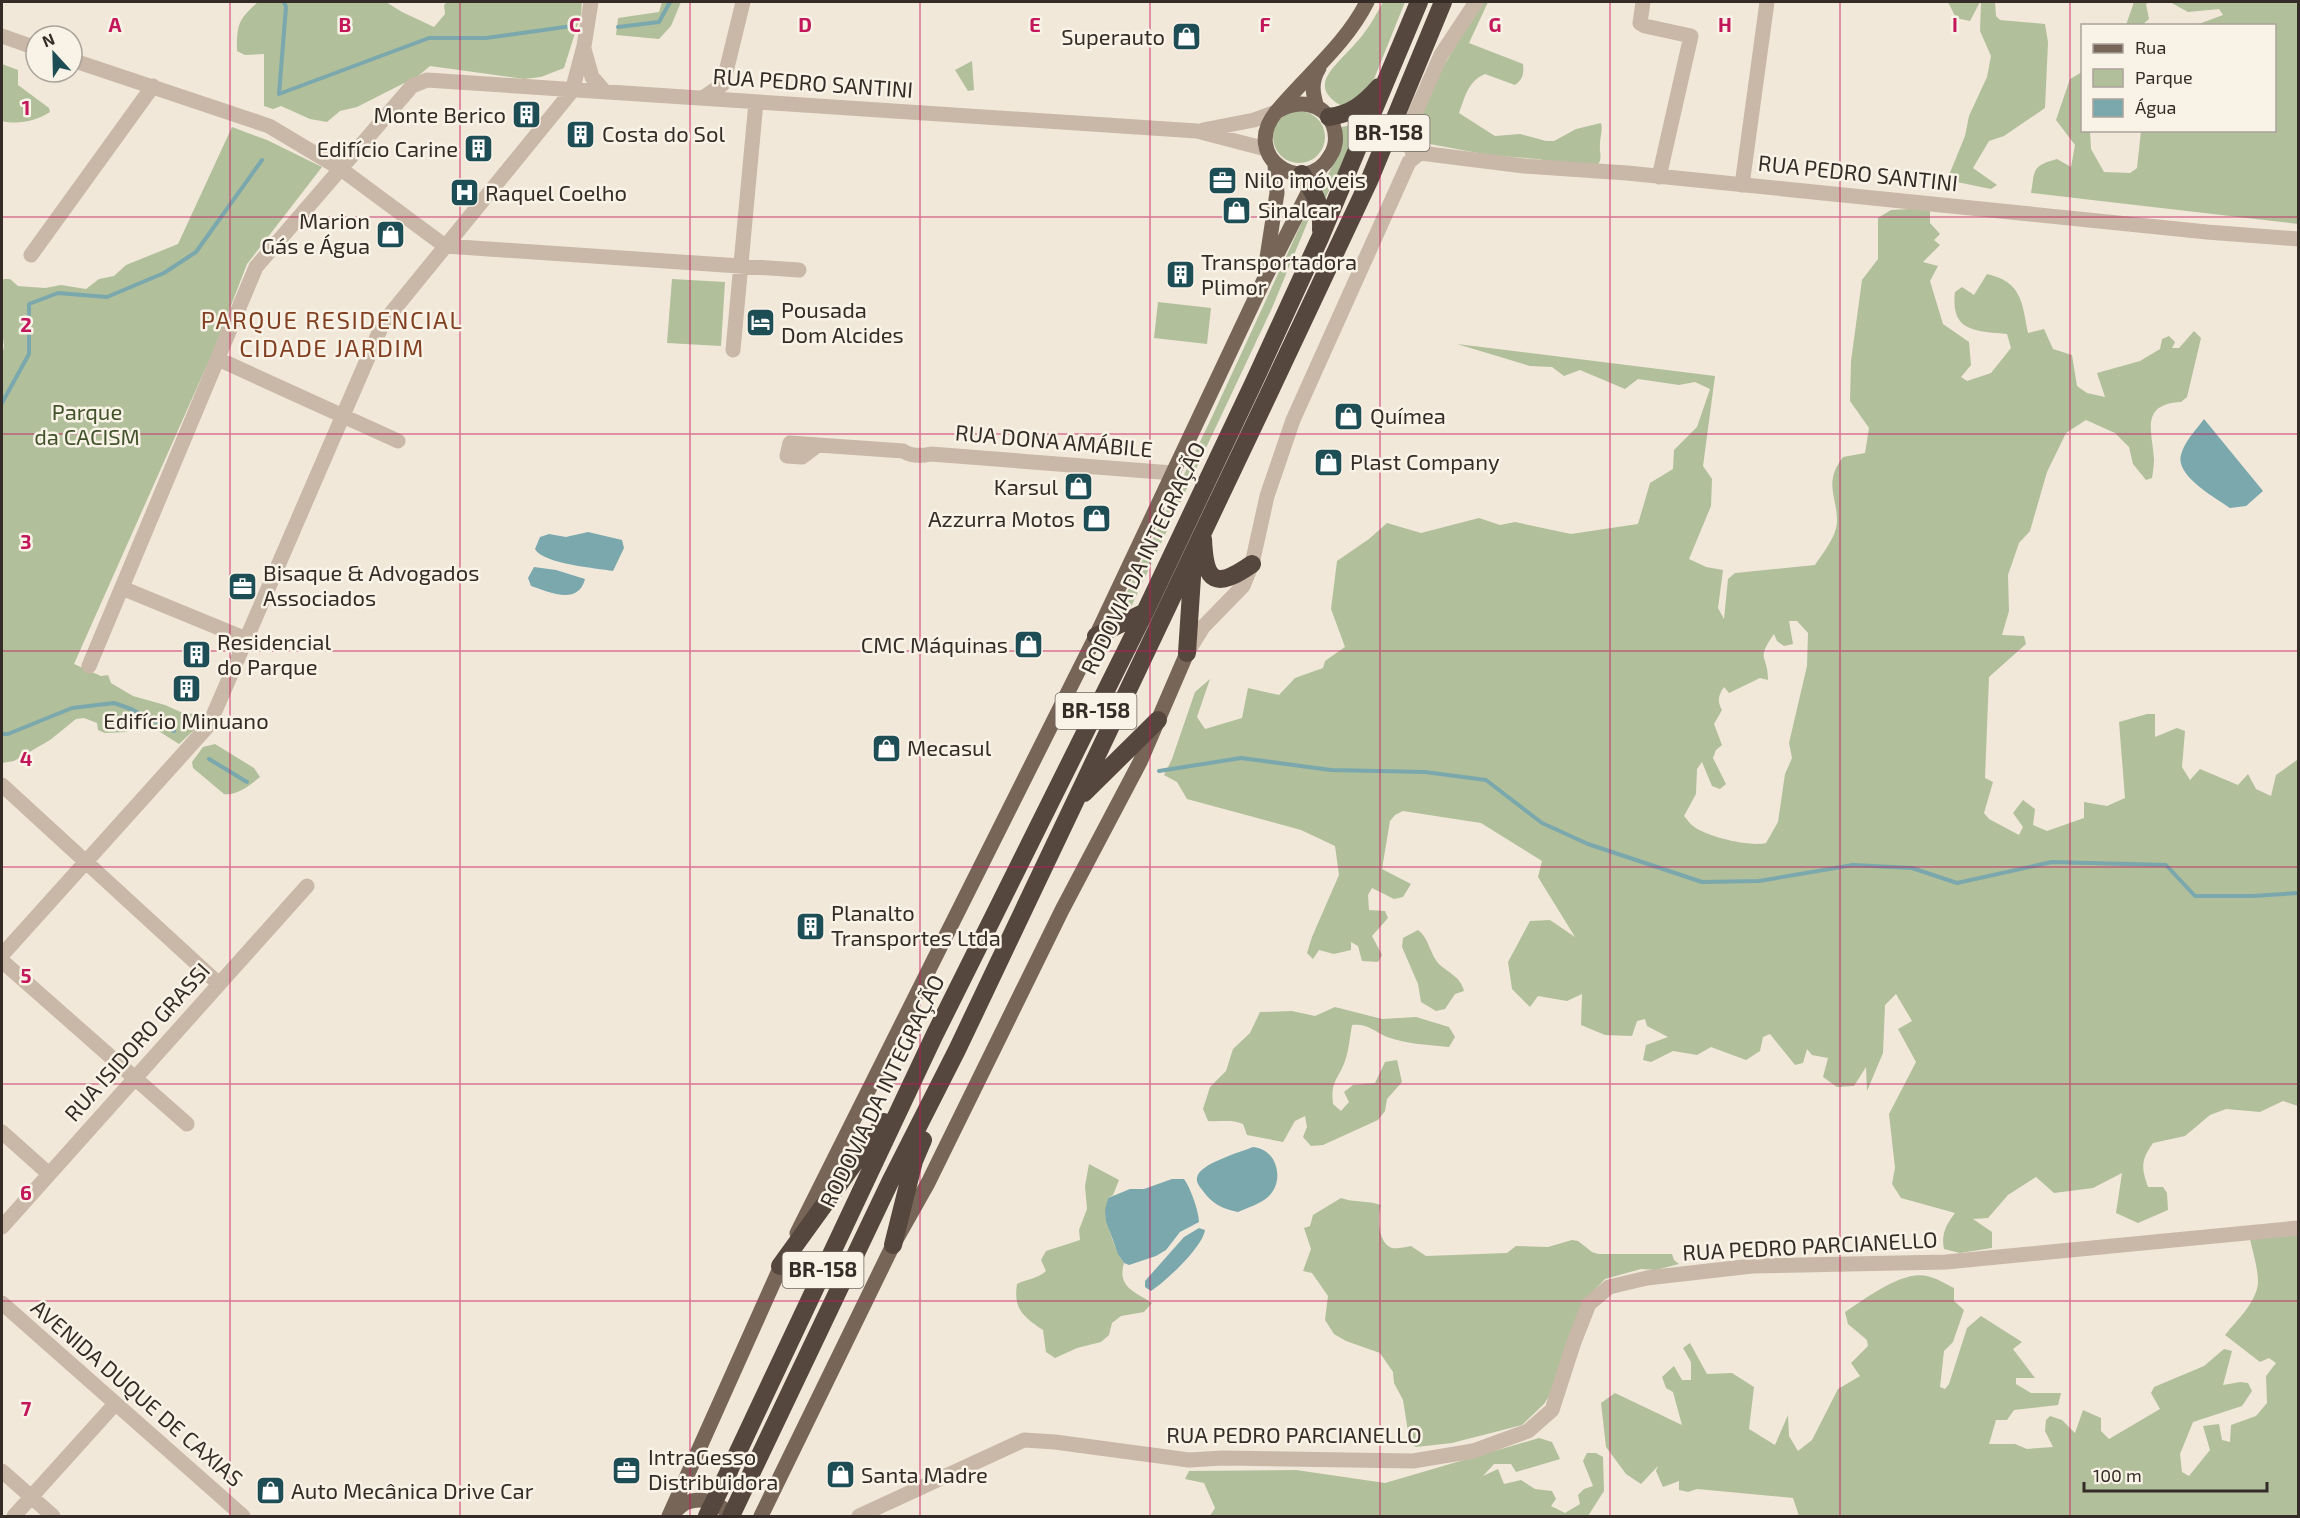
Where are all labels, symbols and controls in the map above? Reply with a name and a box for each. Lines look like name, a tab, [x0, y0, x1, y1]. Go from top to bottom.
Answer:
text: A	[108, 12, 122, 36]
text: B	[339, 12, 351, 36]
text: C	[569, 12, 581, 36]
text: D	[798, 12, 812, 36]
text: E	[1029, 12, 1041, 36]
text: F	[1259, 12, 1271, 36]
text: G	[1489, 12, 1501, 36]
text: H	[1718, 12, 1732, 36]
text: I	[1952, 12, 1958, 36]
shop icon: Superauto	[1170, 21, 1202, 53]
place label: Superauto	[1061, 23, 1165, 49]
north arrow	[24, 24, 84, 84]
legend	[2081, 24, 2276, 132]
text: N	[39, 29, 57, 51]
text: Rua	[2135, 36, 2166, 58]
street label: RUA PEDRO SANTINI	[712, 62, 914, 102]
text: Parque	[2135, 66, 2193, 88]
text: 1	[22, 95, 30, 119]
text: Água	[2135, 96, 2176, 118]
building icon: Monte Berico	[511, 99, 543, 131]
place label: Monte Berico	[374, 101, 506, 127]
road number: BR-158	[1348, 115, 1430, 151]
building icon: Costa do Sol	[565, 118, 597, 150]
place label: Costa do Sol	[602, 120, 725, 146]
building icon: Edifício Carine	[463, 133, 495, 165]
place label: Edifício Carine	[317, 135, 458, 161]
street label: RUA PEDRO SANTINI	[1757, 149, 1959, 195]
office icon: Nilo imóveis	[1207, 164, 1239, 196]
place label: Nilo imóveis	[1244, 166, 1366, 192]
hospital icon: Raquel Coelho	[448, 177, 480, 209]
place label: Raquel Coelho	[485, 179, 627, 205]
shop icon: Sinalcar	[1221, 194, 1253, 226]
place label: Sinalcar	[1258, 196, 1339, 222]
place label: Marion Gás e Água	[261, 207, 370, 258]
shop icon: Marion Gás e Água	[375, 218, 407, 250]
place label: Transportadora Plimor	[1201, 248, 1357, 299]
building icon: Transportadora Plimor	[1164, 259, 1196, 291]
place label: Pousada Dom Alcides	[781, 296, 904, 347]
district label: PARQUE RESIDENCIAL CIDADE JARDIM	[201, 305, 463, 362]
hotel icon: Pousada Dom Alcides	[744, 307, 776, 339]
text: 2	[20, 312, 32, 336]
park label: Parque da CACISM	[34, 398, 140, 449]
shop icon: Químea	[1333, 400, 1365, 432]
place label: Químea	[1370, 402, 1446, 429]
street label: RUA DONA AMÁBILE	[954, 418, 1154, 462]
street label: RODOVIA DA INTEGRAÇÃO	[1074, 437, 1212, 679]
shop icon: Plast Company	[1313, 446, 1345, 478]
place label: Plast Company	[1350, 448, 1500, 474]
shop icon: Karsul	[1063, 471, 1095, 503]
place label: Karsul	[994, 473, 1058, 499]
shop icon: Azzurra Motos	[1080, 503, 1112, 535]
place label: Azzurra Motos	[928, 505, 1075, 531]
text: 3	[20, 529, 32, 553]
place label: Bisaque & Advogados Associados	[263, 559, 479, 610]
office icon: Bisaque & Advogados Associados	[226, 570, 258, 602]
place label: Residencial do Parque	[217, 628, 331, 679]
shop icon: CMC Máquinas	[1013, 629, 1045, 661]
place label: CMC Máquinas	[861, 631, 1008, 657]
building icon: Residencial do Parque	[180, 639, 212, 671]
building icon: Edifício Minuano	[170, 673, 202, 705]
road number: BR-158	[1056, 693, 1136, 729]
place label: Edifício Minuano	[103, 707, 269, 733]
shop icon: Mecasul	[870, 732, 902, 764]
place label: Mecasul	[907, 734, 992, 760]
text: 4	[20, 746, 33, 770]
place label: Planalto Transportes Ltda	[831, 899, 1001, 950]
building icon: Planalto Transportes Ltda	[794, 910, 826, 942]
street label: RUA ISIDORO GRASSI	[58, 957, 214, 1126]
text: 5	[20, 963, 32, 987]
street label: RODOVIA DA INTEGRAÇÃO	[813, 970, 951, 1212]
text: 6	[20, 1180, 32, 1204]
street label: RUA PEDRO PARCIANELLO	[1682, 1225, 1938, 1265]
road number: BR-158	[782, 1252, 864, 1288]
street label: AVENIDA DUQUE DE CAXIAS	[26, 1293, 249, 1492]
text: 7	[21, 1396, 32, 1420]
street label: RUA PEDRO PARCIANELLO	[1166, 1421, 1422, 1447]
place label: IntraGesso Distribuidora	[648, 1443, 778, 1494]
office icon: IntraGesso Distribuidora	[611, 1454, 643, 1486]
scale bar	[2084, 1455, 2267, 1493]
shop icon: Santa Madre	[824, 1459, 856, 1491]
place label: Santa Madre	[861, 1461, 988, 1487]
text: 100 m	[2093, 1464, 2142, 1486]
shop icon: Auto Mecânica Drive Car	[254, 1475, 286, 1507]
place label: Auto Mecânica Drive Car	[291, 1477, 534, 1503]

